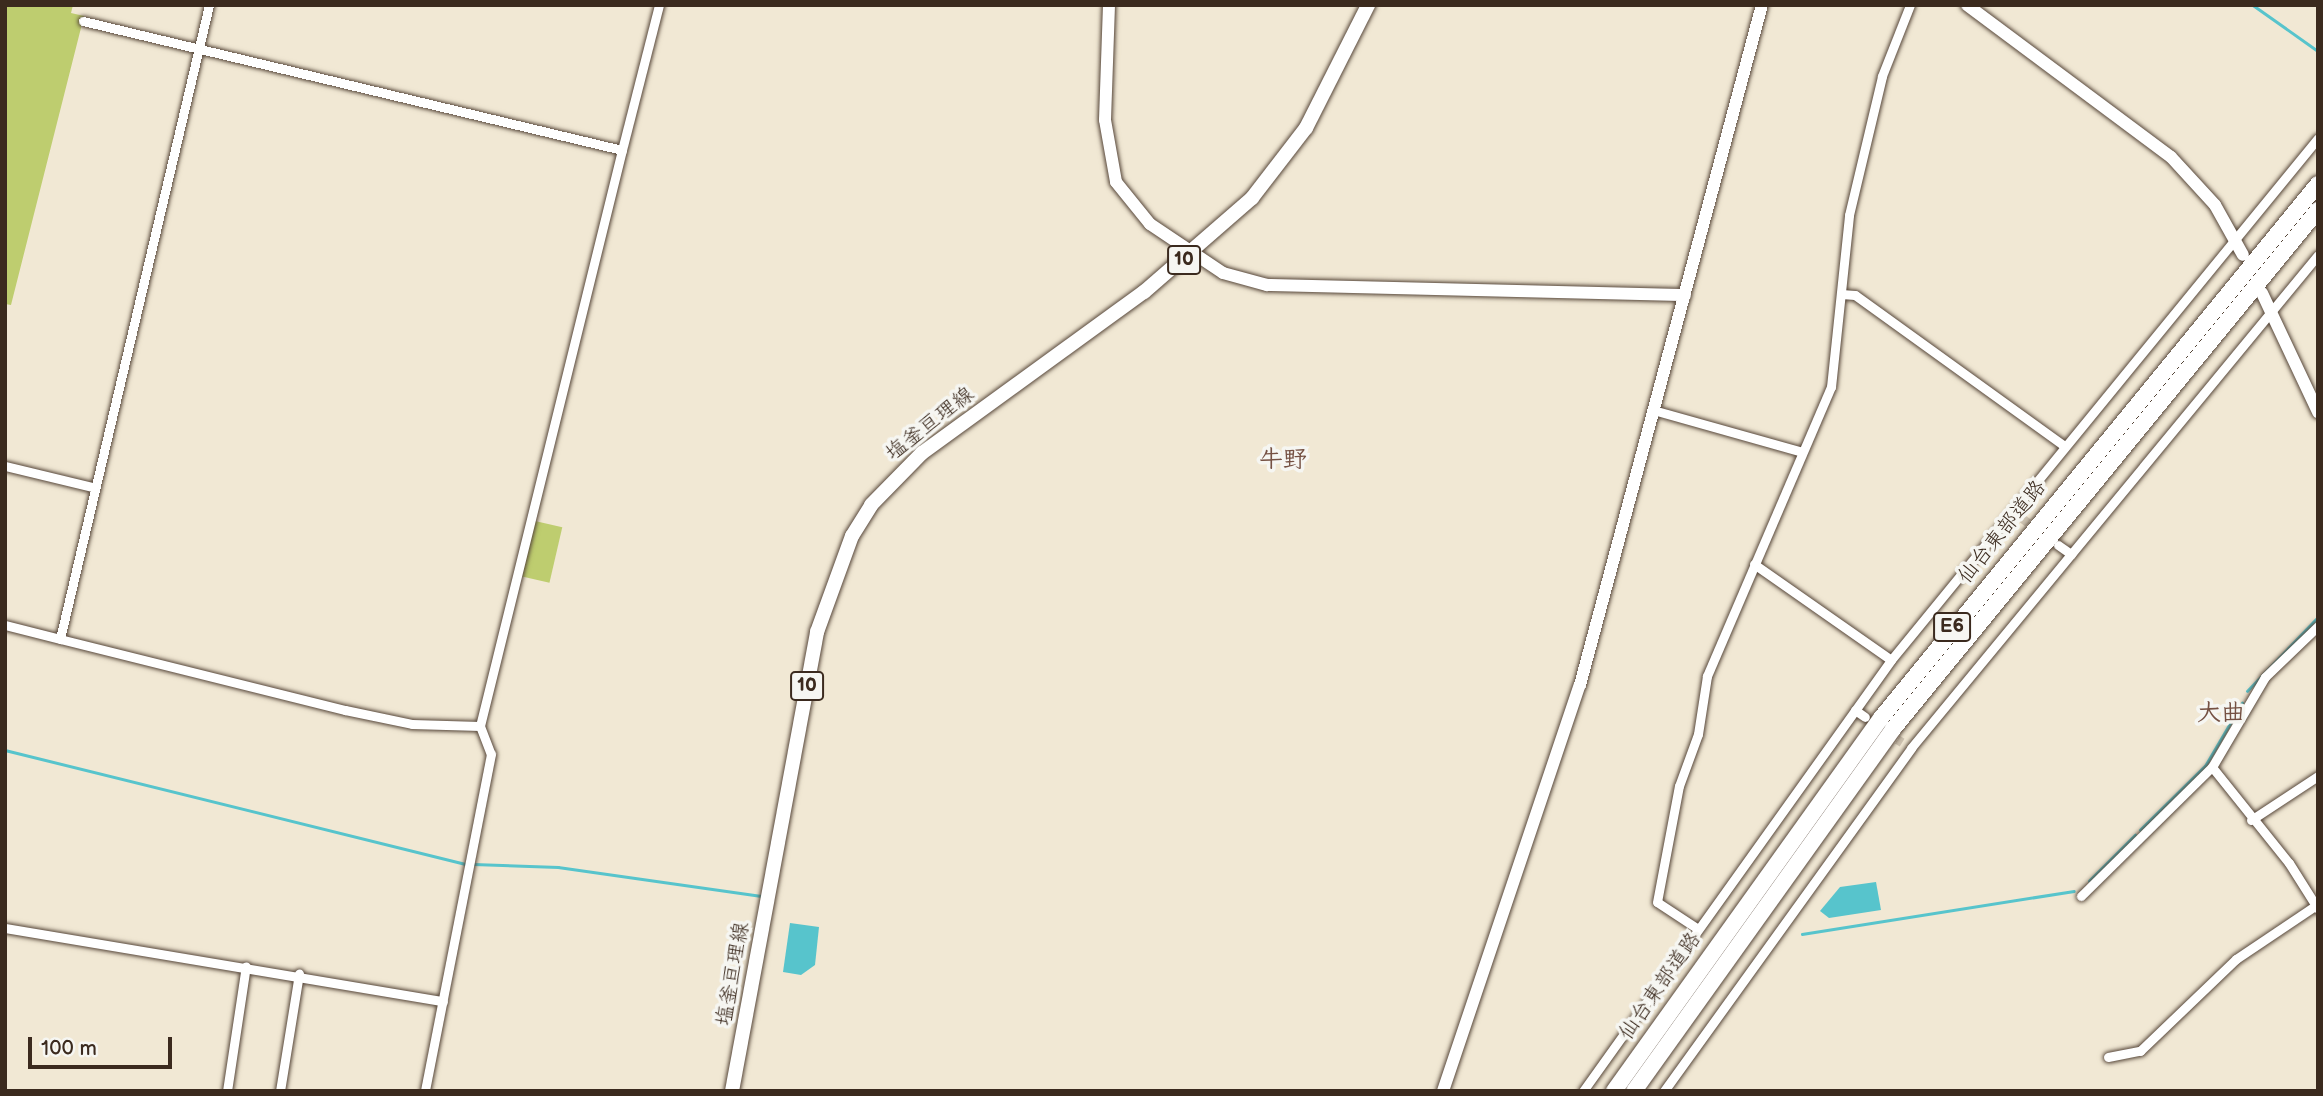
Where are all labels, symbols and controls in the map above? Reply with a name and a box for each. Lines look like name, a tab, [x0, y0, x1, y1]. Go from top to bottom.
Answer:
road number: 10	[1166, 244, 1202, 276]
street label: 塩釜亘理線	[881, 382, 979, 466]
district label: 牛野	[1259, 446, 1307, 474]
street label: 仙台東部道路	[1953, 475, 2051, 589]
road number: E6	[1933, 612, 1971, 642]
road number: 10	[790, 670, 824, 702]
district label: 大曲	[2197, 699, 2245, 727]
street label: 塩釜亘理線	[711, 920, 755, 1028]
street label: 仙台東部道路	[1614, 927, 1706, 1045]
scale bar	[32, 1023, 175, 1066]
text: 100 m	[41, 1036, 97, 1061]

